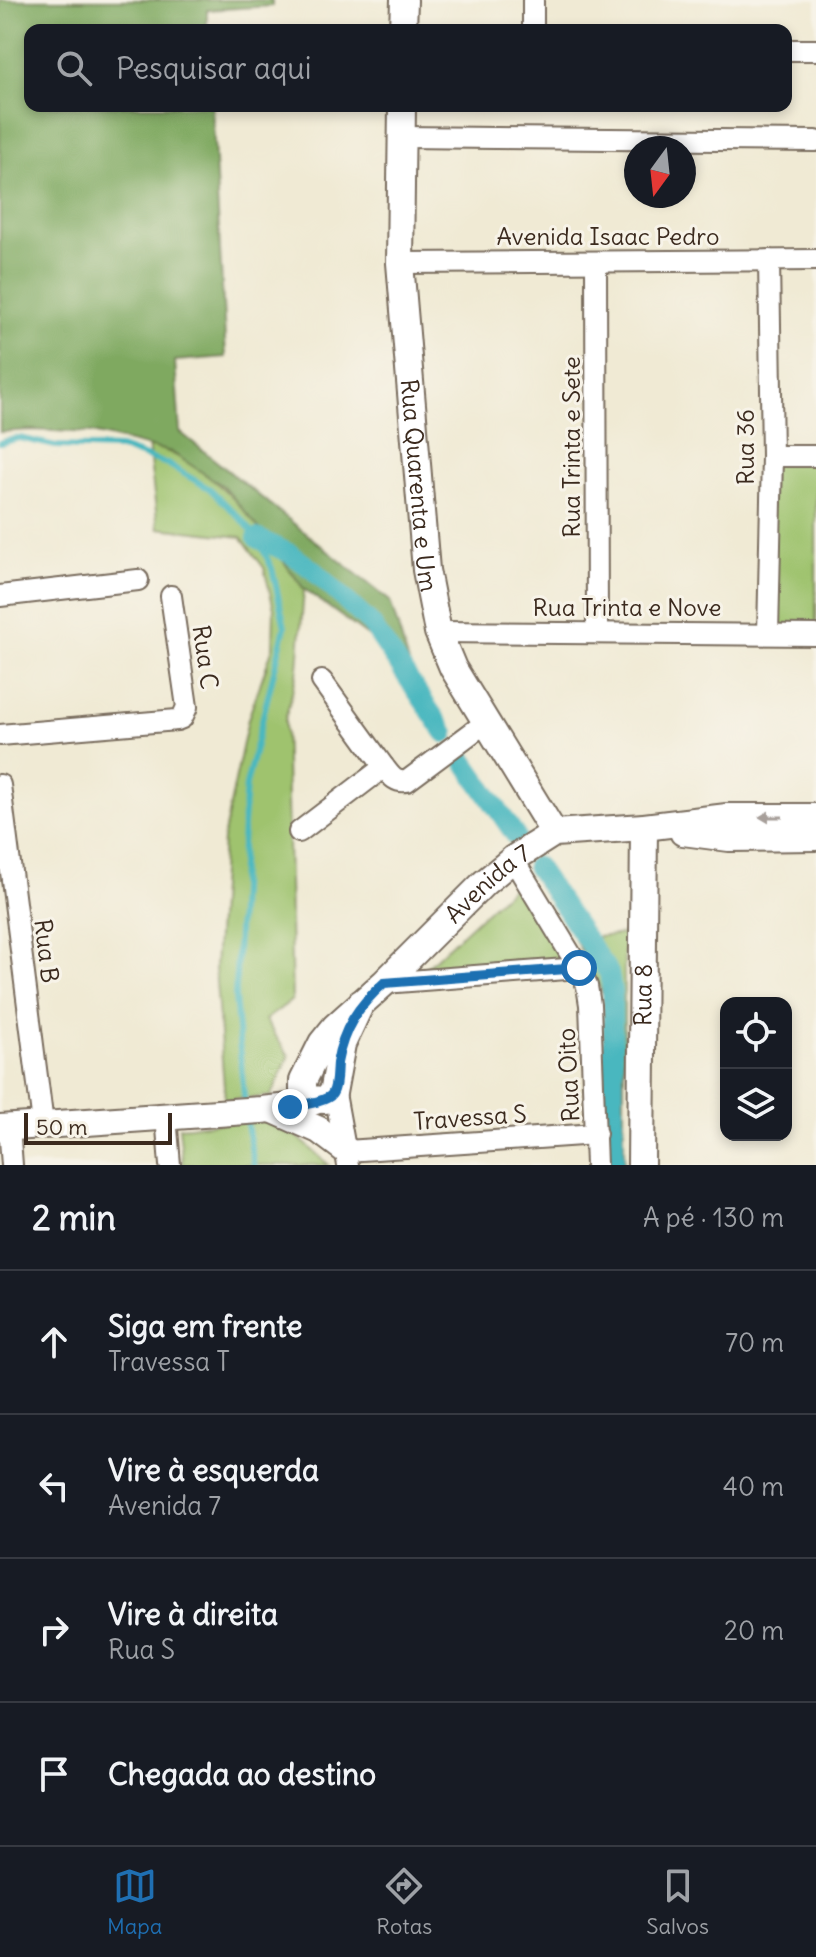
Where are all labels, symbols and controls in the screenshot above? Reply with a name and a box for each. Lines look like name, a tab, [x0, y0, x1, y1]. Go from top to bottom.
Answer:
search box	[24, 24, 792, 112]
icon: search	[52, 46, 96, 90]
text: Pesquisar aqui	[116, 49, 312, 87]
north arrow	[624, 136, 696, 208]
street label: Avenida Isaac Pedro	[497, 221, 719, 251]
street label: Rua Trinta e Sete	[556, 356, 586, 538]
street label: Rua Quarenta e Um	[395, 378, 445, 594]
street label: Rua 36	[730, 409, 760, 485]
street label: Rua Trinta e Nove	[533, 592, 721, 622]
street label: Rua C	[187, 623, 225, 691]
one-way arrow	[758, 811, 783, 823]
street label: Avenida 7	[438, 837, 536, 929]
street label: Rua B	[28, 917, 66, 985]
route start	[561, 950, 597, 986]
street label: Rua 8	[627, 964, 658, 1026]
map controls	[720, 997, 792, 1141]
button: locate	[720, 997, 792, 1069]
street label: Rua Oito	[551, 1027, 585, 1123]
button: layers	[720, 1069, 792, 1141]
route end	[272, 1089, 308, 1125]
street label: Travessa S	[412, 1098, 528, 1136]
scale bar	[24, 1109, 172, 1145]
text: 50 m	[36, 1113, 88, 1141]
text: 2 min	[32, 1196, 116, 1239]
text: A pé · 130 m	[643, 1201, 784, 1234]
text: Siga em frente	[108, 1307, 302, 1345]
icon: ahead	[32, 1320, 76, 1364]
text: 70 m	[725, 1326, 784, 1359]
text: Travessa T	[108, 1345, 230, 1378]
text: Vire à esquerda	[108, 1451, 319, 1489]
icon: left	[32, 1464, 76, 1508]
text: 40 m	[723, 1470, 784, 1503]
text: Avenida 7	[108, 1489, 221, 1522]
text: Vire à direita	[108, 1595, 278, 1633]
icon: right	[32, 1608, 76, 1652]
text: 20 m	[724, 1614, 784, 1647]
text: Rua S	[108, 1633, 175, 1666]
icon: arrive	[32, 1752, 76, 1796]
text: Chegada ao destino	[108, 1755, 376, 1793]
tab: Mapa	[107, 1864, 162, 1940]
tab: Rotas	[376, 1864, 432, 1940]
tab: Salvos	[646, 1864, 709, 1940]

